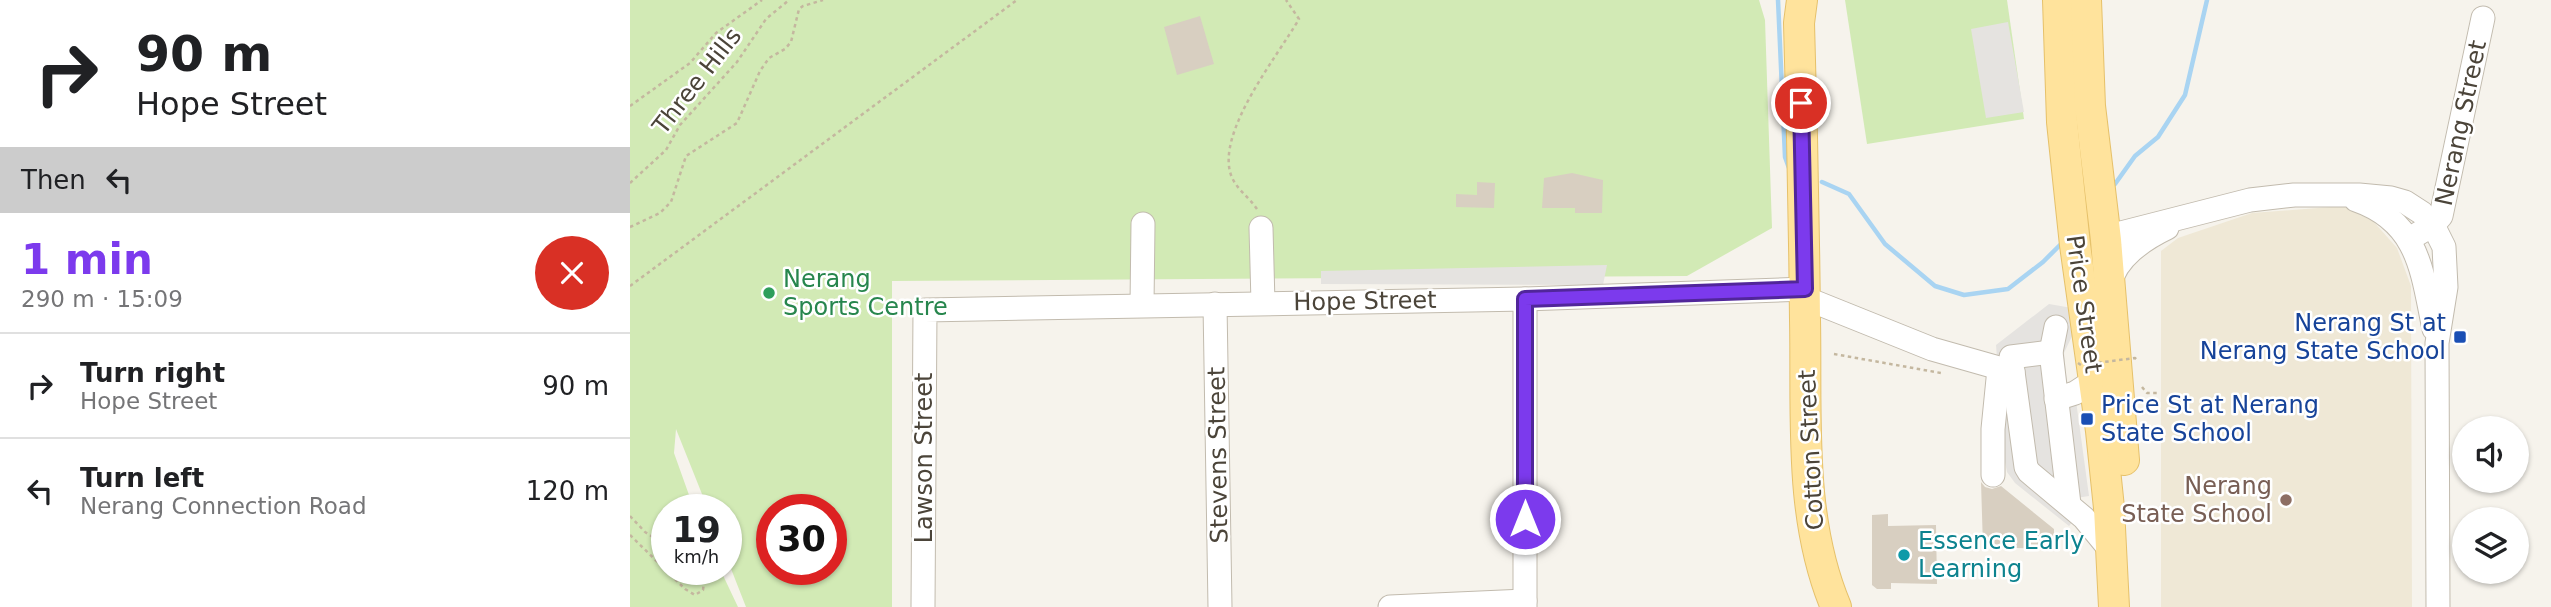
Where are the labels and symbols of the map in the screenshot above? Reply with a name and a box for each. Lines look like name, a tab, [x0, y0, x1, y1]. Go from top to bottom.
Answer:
street label: Three Hills	[646, 22, 747, 140]
street label: Nerang Street	[2430, 38, 2492, 208]
pin	[1771, 73, 1831, 133]
street label: Price Street	[2060, 233, 2108, 375]
place label: Nerang Sports Centre	[783, 265, 948, 321]
marker: Nerang Sports Centre	[761, 285, 777, 301]
street label: Hope Street	[1293, 286, 1437, 316]
place label: Nerang St at Nerang State School	[2200, 309, 2446, 365]
marker: Nerang St at Nerang State School	[2452, 329, 2468, 345]
street label: Stevens Street	[1202, 366, 1234, 544]
street label: Cotton Street	[1793, 369, 1829, 531]
street label: Lawson Street	[910, 373, 938, 543]
place label: Price St at Nerang State School	[2101, 391, 2319, 447]
marker: Price St at Nerang State School	[2079, 411, 2095, 427]
place label: Nerang State School	[2121, 472, 2272, 528]
position arrow	[1488, 482, 1562, 556]
marker: Nerang State School	[2278, 492, 2294, 508]
speed limit sign: 30	[756, 494, 847, 585]
place label: Essence Early Learning	[1918, 527, 2084, 583]
marker: Essence Early Learning	[1896, 547, 1912, 563]

